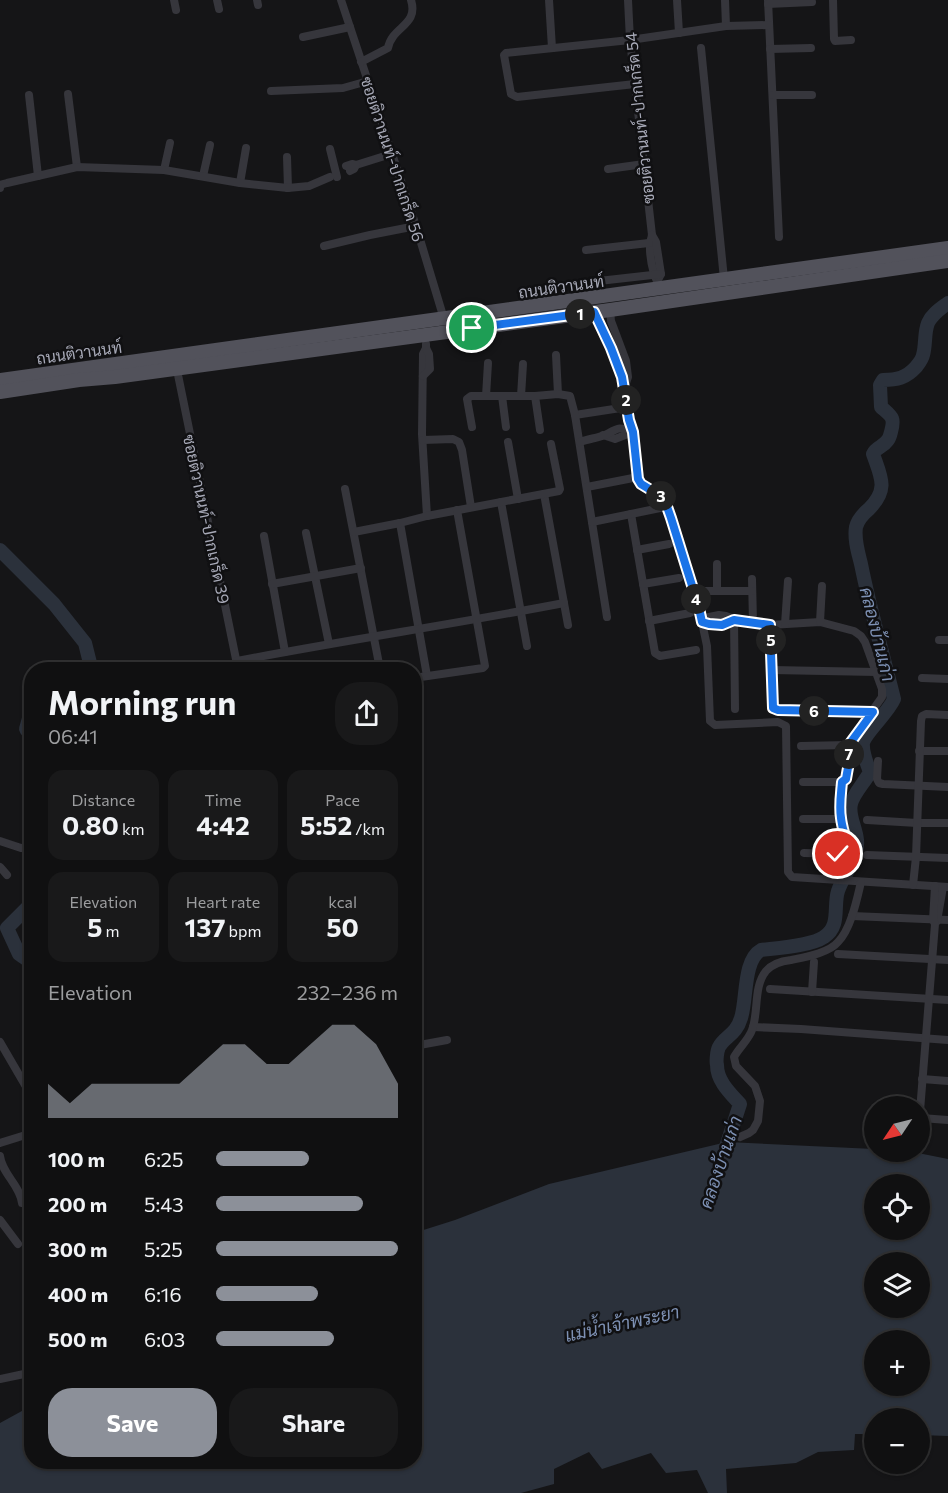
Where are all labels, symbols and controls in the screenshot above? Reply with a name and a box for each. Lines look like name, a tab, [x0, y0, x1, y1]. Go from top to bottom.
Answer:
street label: ซอยติวานนท์-ปากเกร็ด 54	[618, 31, 657, 205]
street label: ซอยติวานนท์-ปากเกร็ด 56	[357, 73, 432, 244]
street label: ถนนติวานนท์	[517, 269, 605, 301]
pin: 1	[565, 299, 595, 329]
pin	[446, 302, 497, 353]
text: 1	[576, 304, 584, 323]
icon: arrive	[455, 311, 488, 344]
street label: ถนนติวานนท์	[35, 335, 123, 367]
pin: 2	[611, 385, 641, 415]
text: 2	[621, 390, 631, 409]
street label: ซอยติวานนท์-ปากเกร็ด 39	[180, 432, 237, 605]
pin: 3	[646, 481, 676, 511]
text: 3	[656, 486, 666, 505]
pin: 4	[681, 584, 711, 614]
water label: คลองบ้านเก่า	[856, 585, 900, 684]
text: 4	[691, 589, 701, 608]
pin: 5	[756, 625, 786, 655]
text: 5	[766, 630, 776, 649]
text: Morning run	[48, 681, 236, 722]
button: share	[335, 682, 398, 745]
pin: 6	[799, 696, 829, 726]
text: 6	[809, 701, 819, 720]
text: 06:41	[48, 724, 98, 748]
pin: 7	[834, 739, 864, 769]
text: 7	[845, 744, 853, 763]
text: Distance	[72, 790, 135, 809]
text: Time	[205, 790, 241, 809]
text: Pace	[325, 790, 360, 809]
text: 0.80	[62, 809, 119, 840]
text: 4:42	[196, 809, 250, 840]
text: 5:52	[300, 809, 352, 840]
text: km	[119, 819, 145, 838]
text: /km	[352, 819, 385, 838]
pin	[812, 828, 863, 879]
icon: check	[821, 837, 854, 870]
text: Elevation	[70, 892, 137, 911]
text: Heart rate	[186, 892, 260, 911]
text: kcal	[328, 892, 357, 911]
text: 5	[87, 911, 102, 942]
text: 137	[185, 911, 226, 942]
text: 50	[326, 911, 359, 942]
text: m	[102, 921, 119, 940]
text: bpm	[226, 921, 261, 940]
text: Elevation	[48, 980, 133, 1004]
text: 232–236 m	[297, 980, 398, 1004]
north arrow	[864, 1096, 930, 1162]
map controls	[864, 1096, 930, 1474]
water label: คลองบ้านเก่า	[694, 1113, 746, 1211]
text: 100 m	[48, 1147, 105, 1171]
text: 6:25	[144, 1147, 183, 1171]
button: locate	[864, 1174, 930, 1240]
text: 200 m	[48, 1192, 107, 1216]
text: 5:43	[144, 1192, 184, 1216]
text: 300 m	[48, 1237, 108, 1261]
text: 5:25	[144, 1237, 183, 1261]
button: layers	[864, 1252, 930, 1318]
text: 400 m	[48, 1282, 108, 1306]
text: 6:16	[144, 1282, 182, 1306]
water label: แม่น้ำเจ้าพระยา	[562, 1296, 681, 1346]
text: 500 m	[48, 1327, 108, 1351]
text: 6:03	[144, 1327, 185, 1351]
button: +	[864, 1330, 930, 1396]
button: Save	[48, 1388, 217, 1457]
button: Share	[229, 1388, 398, 1457]
button: −	[864, 1408, 930, 1474]

